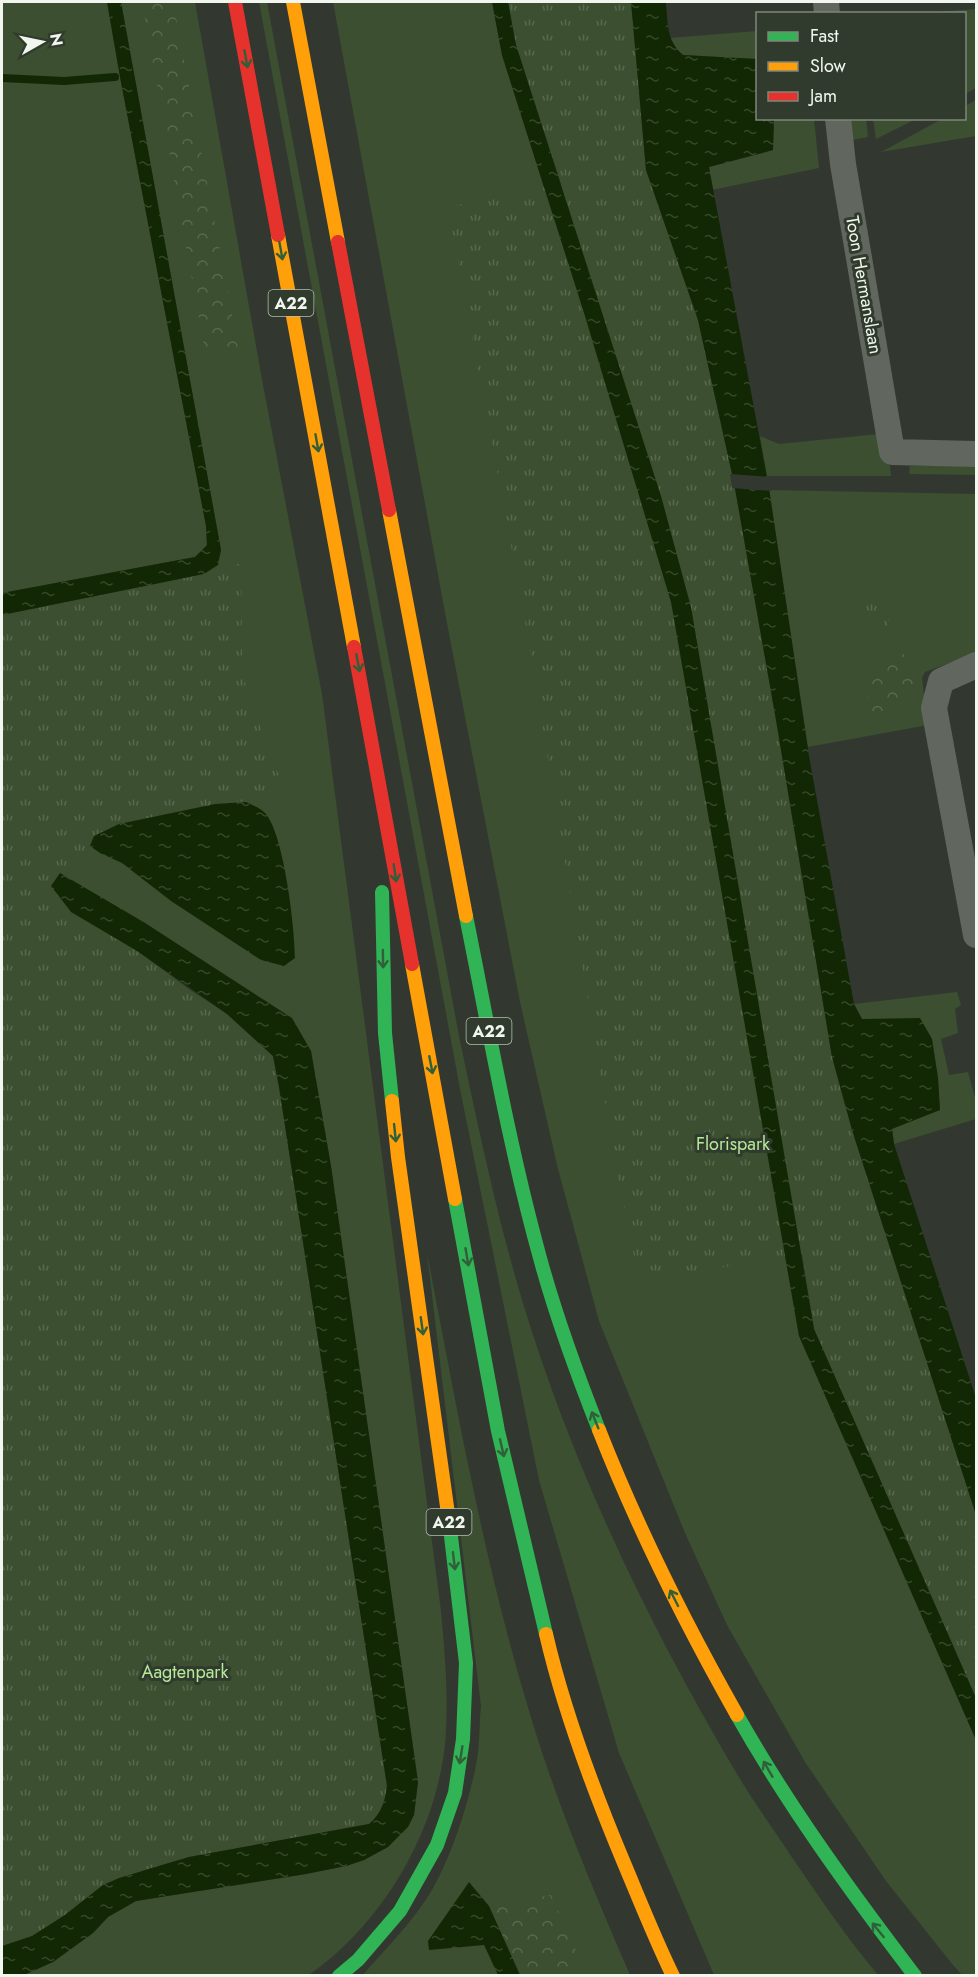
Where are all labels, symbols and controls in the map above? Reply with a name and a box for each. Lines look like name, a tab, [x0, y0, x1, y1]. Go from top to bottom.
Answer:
north arrow	[12, 12, 72, 72]
legend	[756, 12, 966, 120]
text: Fast	[810, 23, 839, 49]
text: N	[44, 32, 69, 48]
one-way arrow	[241, 49, 252, 68]
text: Slow	[810, 53, 847, 79]
text: Jam	[808, 83, 837, 109]
street label: Toon Hermanslaan	[839, 214, 889, 356]
one-way arrow	[276, 240, 287, 260]
road number: A22	[268, 290, 314, 316]
one-way arrow	[312, 432, 323, 452]
one-way arrow	[353, 652, 364, 672]
one-way arrow	[390, 863, 401, 883]
one-way arrow	[377, 948, 389, 968]
road number: A22	[466, 1018, 512, 1044]
one-way arrow	[426, 1055, 437, 1074]
one-way arrow	[390, 1123, 401, 1142]
park label: Florispark	[696, 1131, 770, 1157]
one-way arrow	[462, 1246, 473, 1266]
one-way arrow	[417, 1316, 428, 1336]
one-way arrow	[589, 1411, 600, 1430]
one-way arrow	[497, 1438, 508, 1458]
road number: A22	[426, 1509, 472, 1535]
one-way arrow	[449, 1551, 460, 1570]
one-way arrow	[668, 1590, 679, 1608]
park label: Aagtenpark	[142, 1659, 228, 1685]
one-way arrow	[455, 1745, 466, 1764]
one-way arrow	[762, 1761, 774, 1778]
one-way arrow	[872, 1922, 885, 1938]

